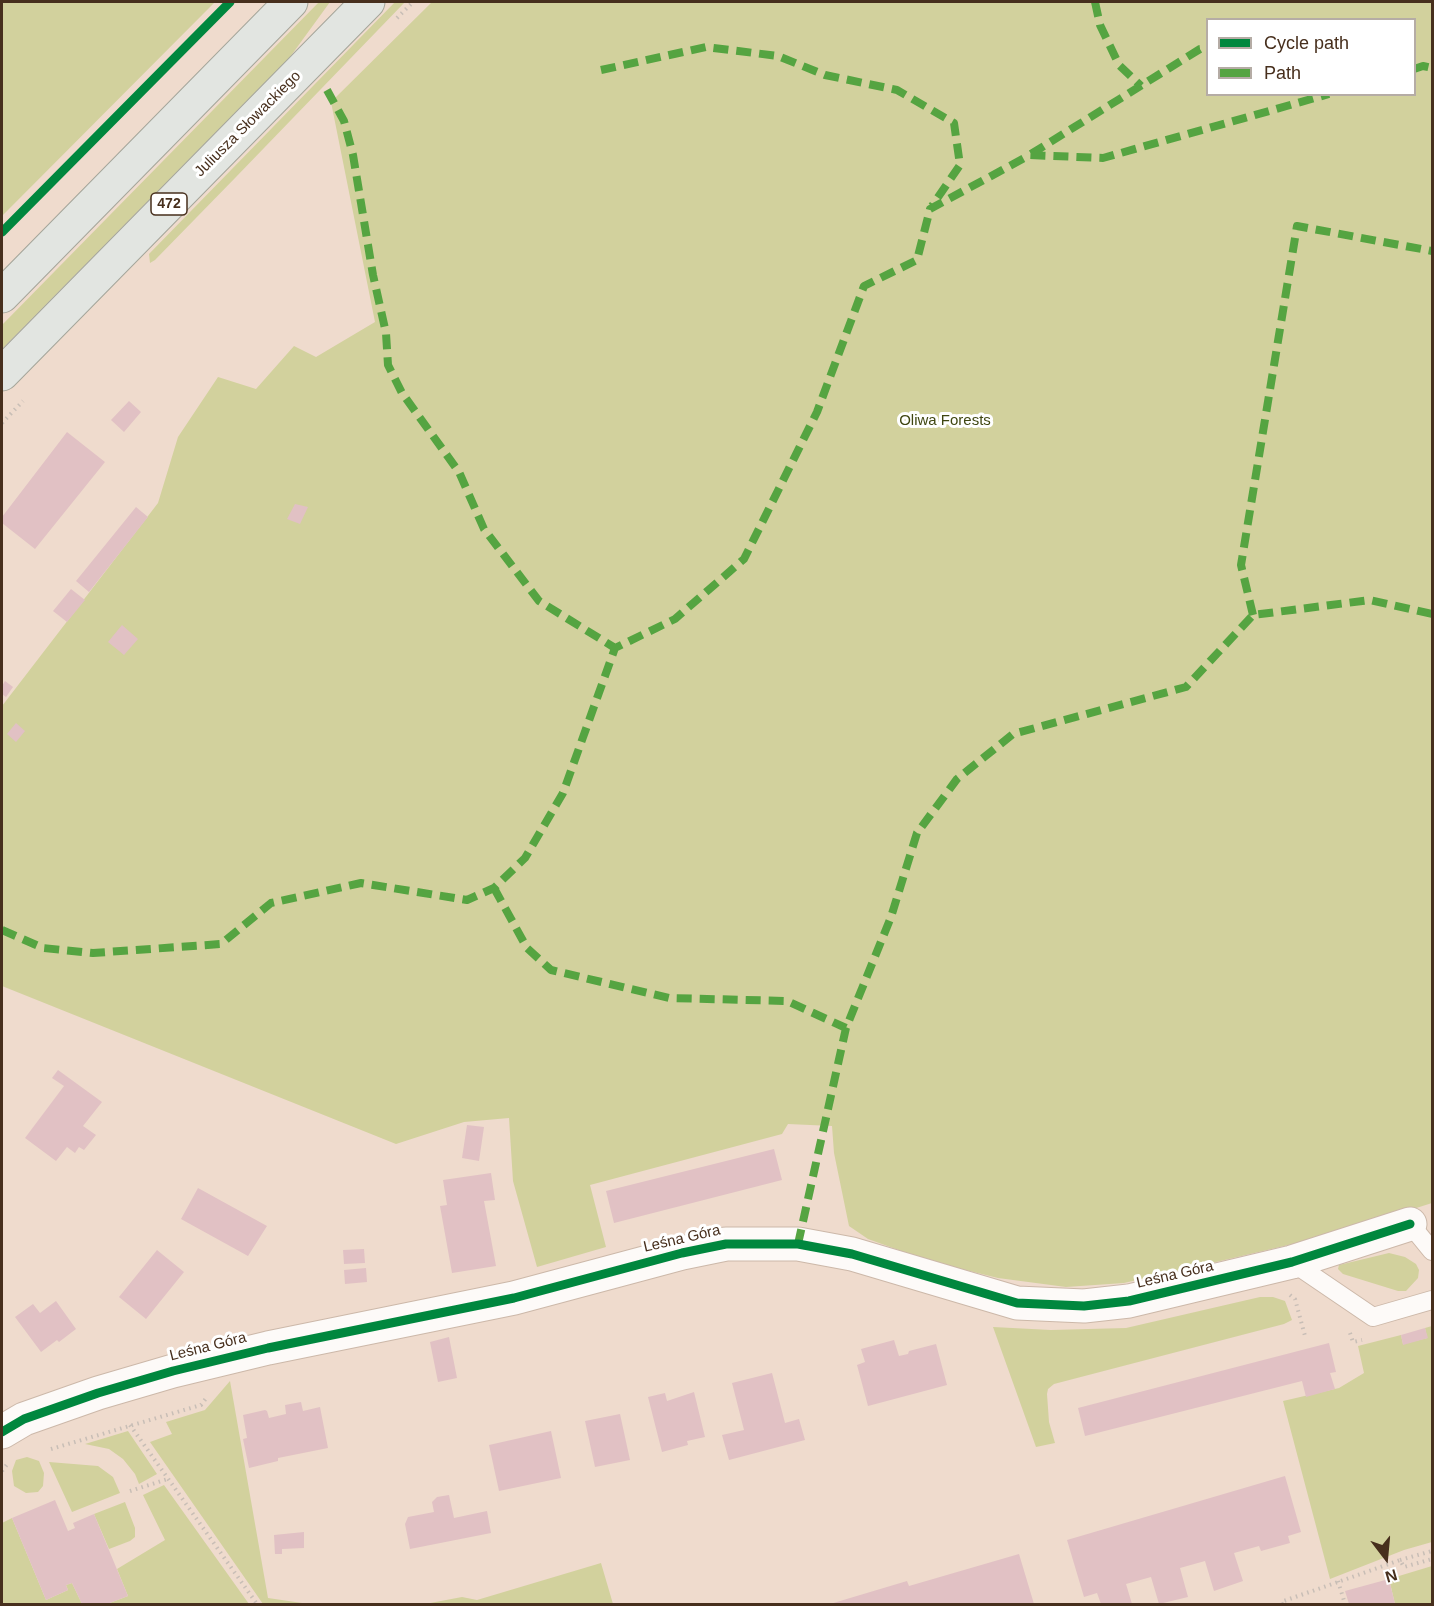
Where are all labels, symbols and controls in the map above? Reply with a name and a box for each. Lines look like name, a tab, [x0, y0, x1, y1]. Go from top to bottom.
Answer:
legend	[1206, 18, 1416, 96]
text: Cycle path	[1264, 33, 1349, 53]
text: Path	[1264, 63, 1301, 83]
street label: Juliusza Słowackiego	[191, 67, 305, 181]
road number: 472	[151, 193, 187, 215]
park label: Oliwa Forests	[899, 412, 991, 430]
street label: Leśna Góra	[642, 1221, 722, 1257]
street label: Leśna Góra	[1135, 1257, 1215, 1293]
street label: Leśna Góra	[168, 1329, 248, 1365]
north arrow	[1356, 1528, 1416, 1588]
text: N	[1383, 1566, 1399, 1586]

